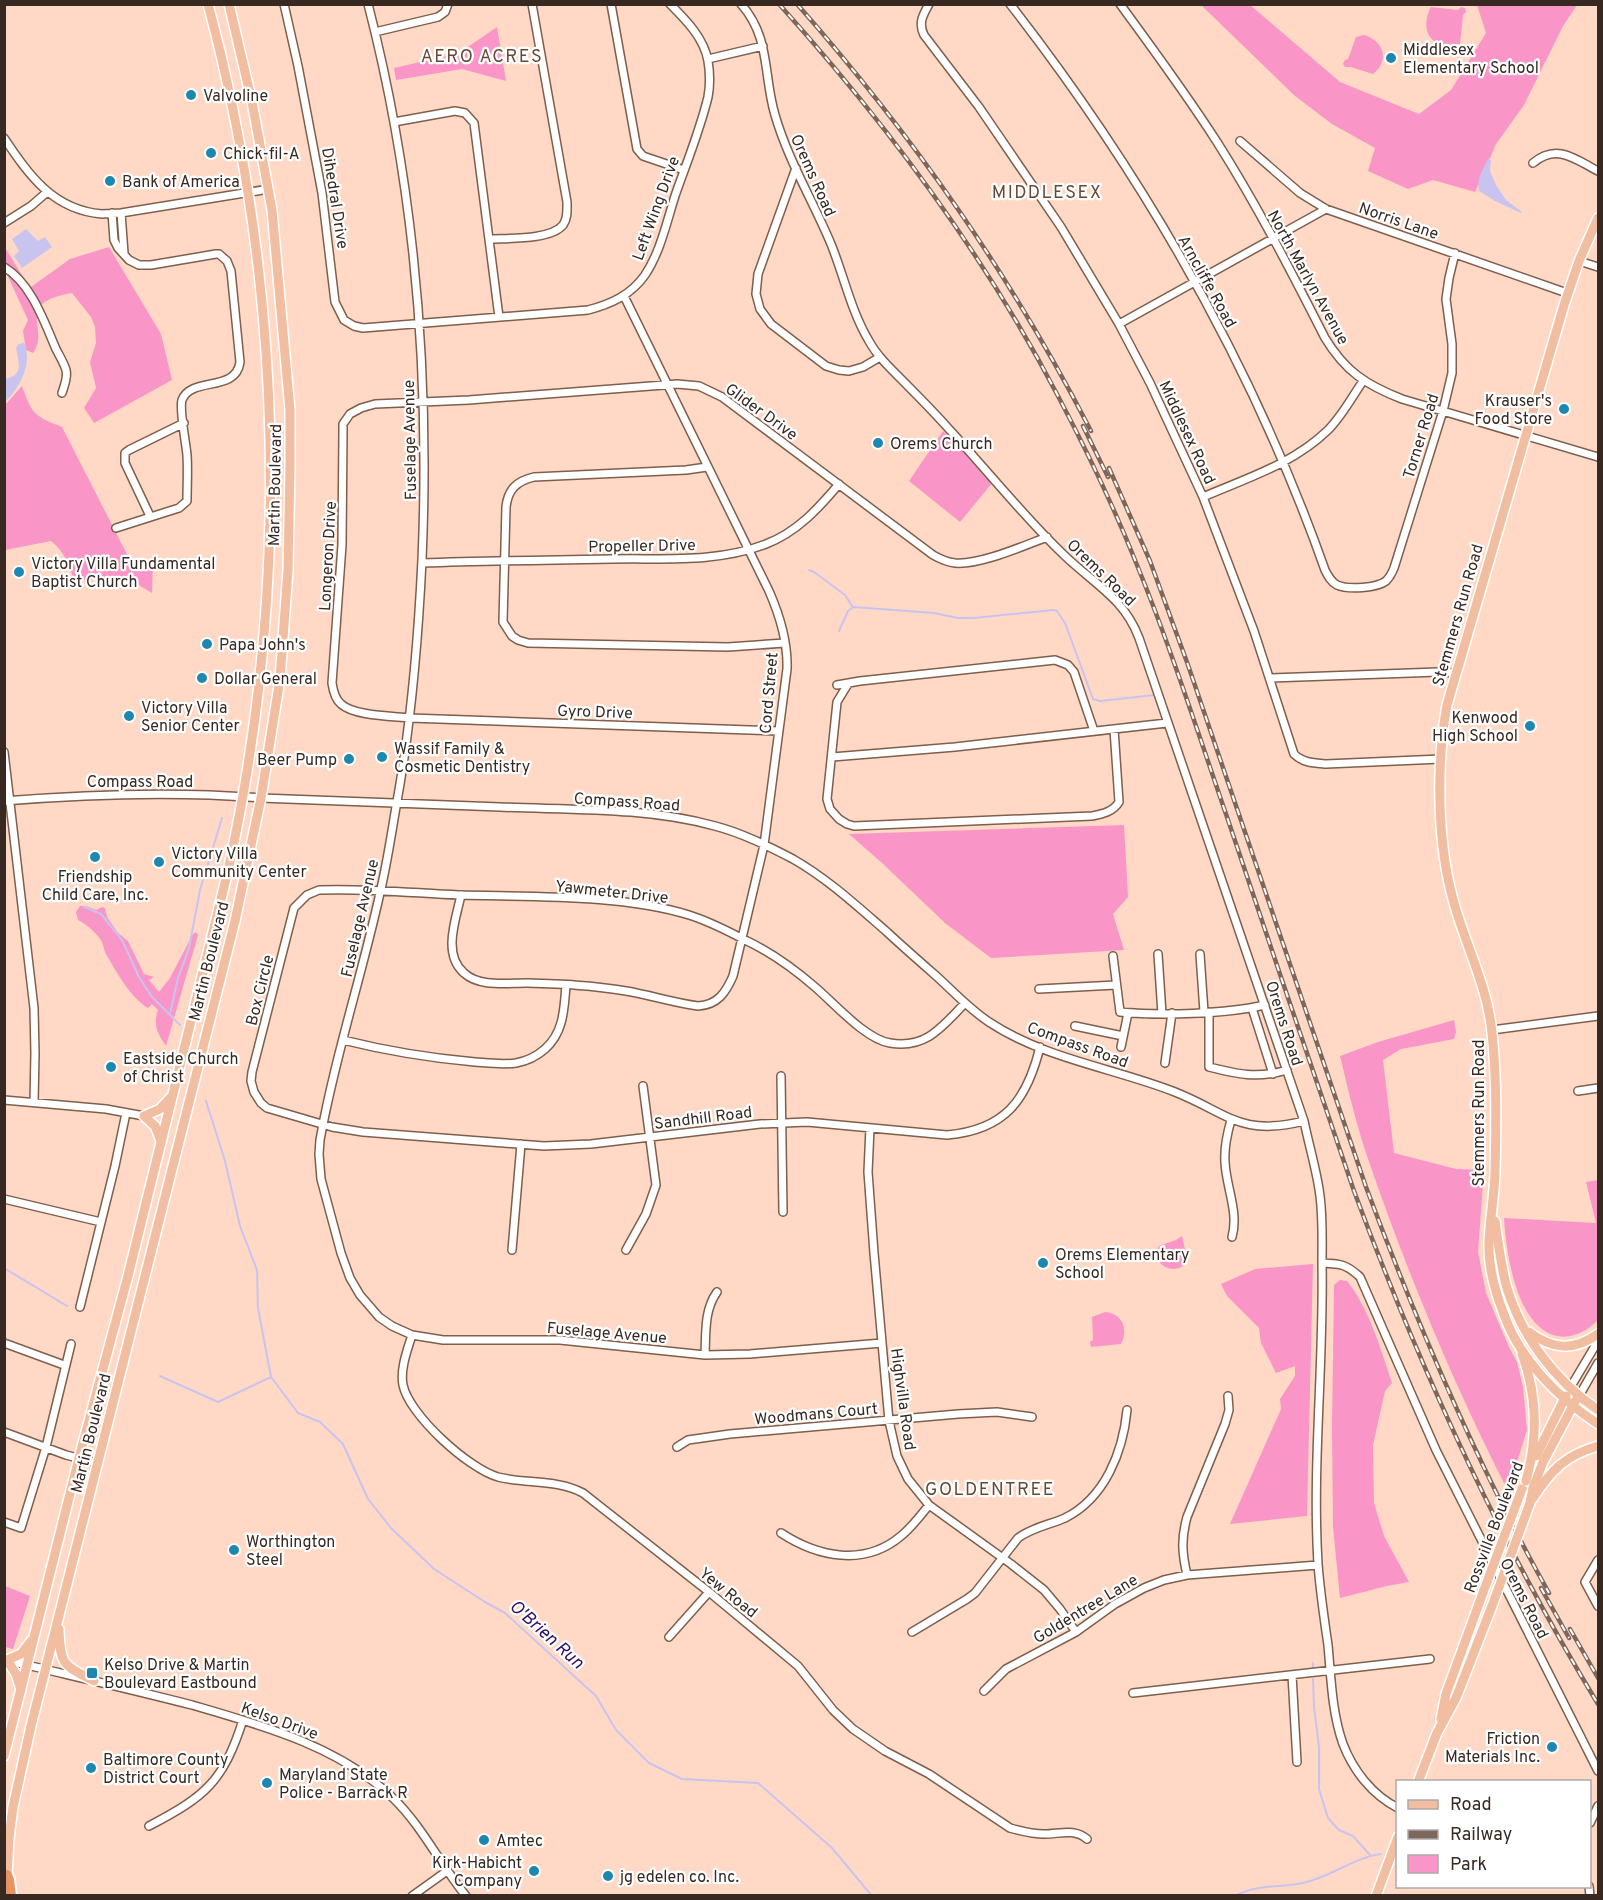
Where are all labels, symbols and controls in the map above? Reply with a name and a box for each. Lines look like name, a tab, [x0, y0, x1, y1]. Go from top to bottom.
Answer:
place label: Middlesex Elementary School	[1403, 41, 1539, 79]
district label: AERO ACRES	[421, 46, 543, 69]
marker: Middlesex Elementary School	[1384, 51, 1398, 65]
place label: Valvoline	[203, 87, 268, 107]
marker: Valvoline	[184, 88, 198, 102]
street label: Orems Road	[785, 131, 839, 220]
place label: Chick-fil-A	[223, 145, 300, 165]
marker: Chick-fil-A	[204, 146, 218, 160]
street label: Dihedral Drive	[316, 146, 352, 250]
street label: Left Wing Drive	[629, 154, 685, 264]
place label: Bank of America	[122, 173, 240, 193]
marker: Bank of America	[103, 174, 117, 188]
district label: MIDDLESEX	[992, 182, 1102, 205]
street label: Norris Lane	[1356, 199, 1441, 245]
street label: North Marlyn Avenue	[1262, 207, 1353, 349]
street label: Arncliffe Road	[1173, 232, 1240, 332]
street label: Middlesex Road	[1153, 378, 1219, 488]
street label: Fuselage Avenue	[400, 380, 422, 500]
street label: Glider Drive	[721, 380, 801, 446]
street label: Torner Road	[1399, 392, 1444, 482]
place label: Krauser's Food Store	[1475, 392, 1552, 430]
marker: Krauser's Food Store	[1557, 402, 1571, 416]
street label: Martin Boulevard	[265, 424, 287, 546]
place label: Orems Church	[890, 435, 992, 455]
marker: Orems Church	[871, 436, 885, 450]
street label: Longeron Drive	[316, 501, 342, 612]
street label: Propeller Drive	[588, 536, 696, 558]
street label: Orems Road	[1062, 536, 1139, 611]
street label: Stemmers Run Road	[1429, 542, 1489, 689]
place label: Victory Villa Fundamental Baptist Church	[31, 555, 215, 593]
marker: Victory Villa Fundamental Baptist Church	[12, 565, 26, 579]
place label: Papa John's	[219, 636, 306, 656]
marker: Papa John's	[200, 637, 214, 651]
street label: Cord Street	[756, 652, 784, 735]
place label: Dollar General	[214, 670, 317, 690]
marker: Dollar General	[195, 671, 209, 685]
place label: Victory Villa Senior Center	[141, 699, 240, 737]
street label: Gyro Drive	[557, 702, 633, 724]
marker: Victory Villa Senior Center	[122, 709, 136, 723]
place label: Kenwood High School	[1432, 709, 1518, 747]
marker: Kenwood High School	[1523, 719, 1537, 733]
place label: Wassif Family & Cosmetic Dentistry	[394, 740, 530, 778]
marker: Wassif Family & Cosmetic Dentistry	[375, 750, 389, 764]
place label: Beer Pump	[257, 751, 337, 771]
marker: Beer Pump	[342, 752, 356, 766]
street label: Compass Road	[87, 773, 193, 793]
street label: Compass Road	[573, 789, 681, 817]
place label: Victory Villa Community Center	[171, 845, 307, 883]
marker: Friendship Child Care, Inc.	[88, 850, 102, 864]
marker: Victory Villa Community Center	[152, 855, 166, 869]
street label: Fuselage Avenue	[338, 858, 384, 979]
place label: Friendship Child Care, Inc.	[42, 868, 148, 906]
street label: Yawmeter Drive	[554, 877, 669, 909]
street label: Martin Boulevard	[185, 900, 234, 1023]
street label: Box Circle	[242, 953, 279, 1028]
street label: Orems Road	[1260, 979, 1306, 1069]
street label: Compass Road	[1024, 1018, 1131, 1073]
street label: Stemmers Run Road	[1470, 1039, 1490, 1187]
place label: Eastside Church of Christ	[123, 1050, 238, 1088]
marker: Eastside Church of Christ	[104, 1060, 118, 1074]
street label: Sandhill Road	[653, 1103, 753, 1135]
place label: Orems Elementary School	[1055, 1246, 1189, 1284]
marker: Orems Elementary School	[1036, 1256, 1050, 1270]
street label: Fuselage Avenue	[546, 1319, 668, 1349]
street label: Highvilla Road	[885, 1347, 919, 1452]
street label: Martin Boulevard	[67, 1372, 116, 1495]
street label: Woodmans Court	[754, 1400, 879, 1430]
street label: Rossville Boulevard	[1461, 1459, 1529, 1596]
district label: GOLDENTREE	[925, 1479, 1055, 1502]
place label: Worthington Steel	[246, 1533, 335, 1571]
marker: Worthington Steel	[227, 1543, 241, 1557]
street label: Orems Road	[1494, 1555, 1552, 1643]
street label: Yew Road	[694, 1564, 761, 1623]
street label: Goldentree Lane	[1030, 1571, 1142, 1649]
water label: O'Brien Run	[504, 1595, 588, 1675]
place label: Kelso Drive & Martin Boulevard Eastbound	[104, 1656, 257, 1694]
marker: Kelso Drive & Martin Boulevard Eastbound	[85, 1666, 99, 1680]
street label: Kelso Drive	[238, 1699, 321, 1745]
place label: Friction Materials Inc.	[1445, 1730, 1540, 1768]
marker: Friction Materials Inc.	[1545, 1740, 1559, 1754]
place label: Baltimore County District Court	[103, 1751, 228, 1789]
marker: Baltimore County District Court	[84, 1761, 98, 1775]
place label: Maryland State Police - Barrack R	[279, 1766, 408, 1804]
marker: Maryland State Police - Barrack R	[260, 1776, 274, 1790]
legend	[1396, 1780, 1591, 1888]
text: Road	[1450, 1794, 1492, 1817]
text: Railway	[1450, 1824, 1512, 1847]
place label: Amtec	[496, 1832, 543, 1852]
marker: Amtec	[477, 1833, 491, 1847]
place label: Kirk-Habicht Company	[432, 1854, 522, 1892]
text: Park	[1450, 1854, 1487, 1877]
marker: Kirk-Habicht Company	[527, 1864, 541, 1878]
place label: jg edelen co. Inc.	[619, 1868, 739, 1888]
marker: jg edelen co. Inc.	[601, 1869, 615, 1883]

